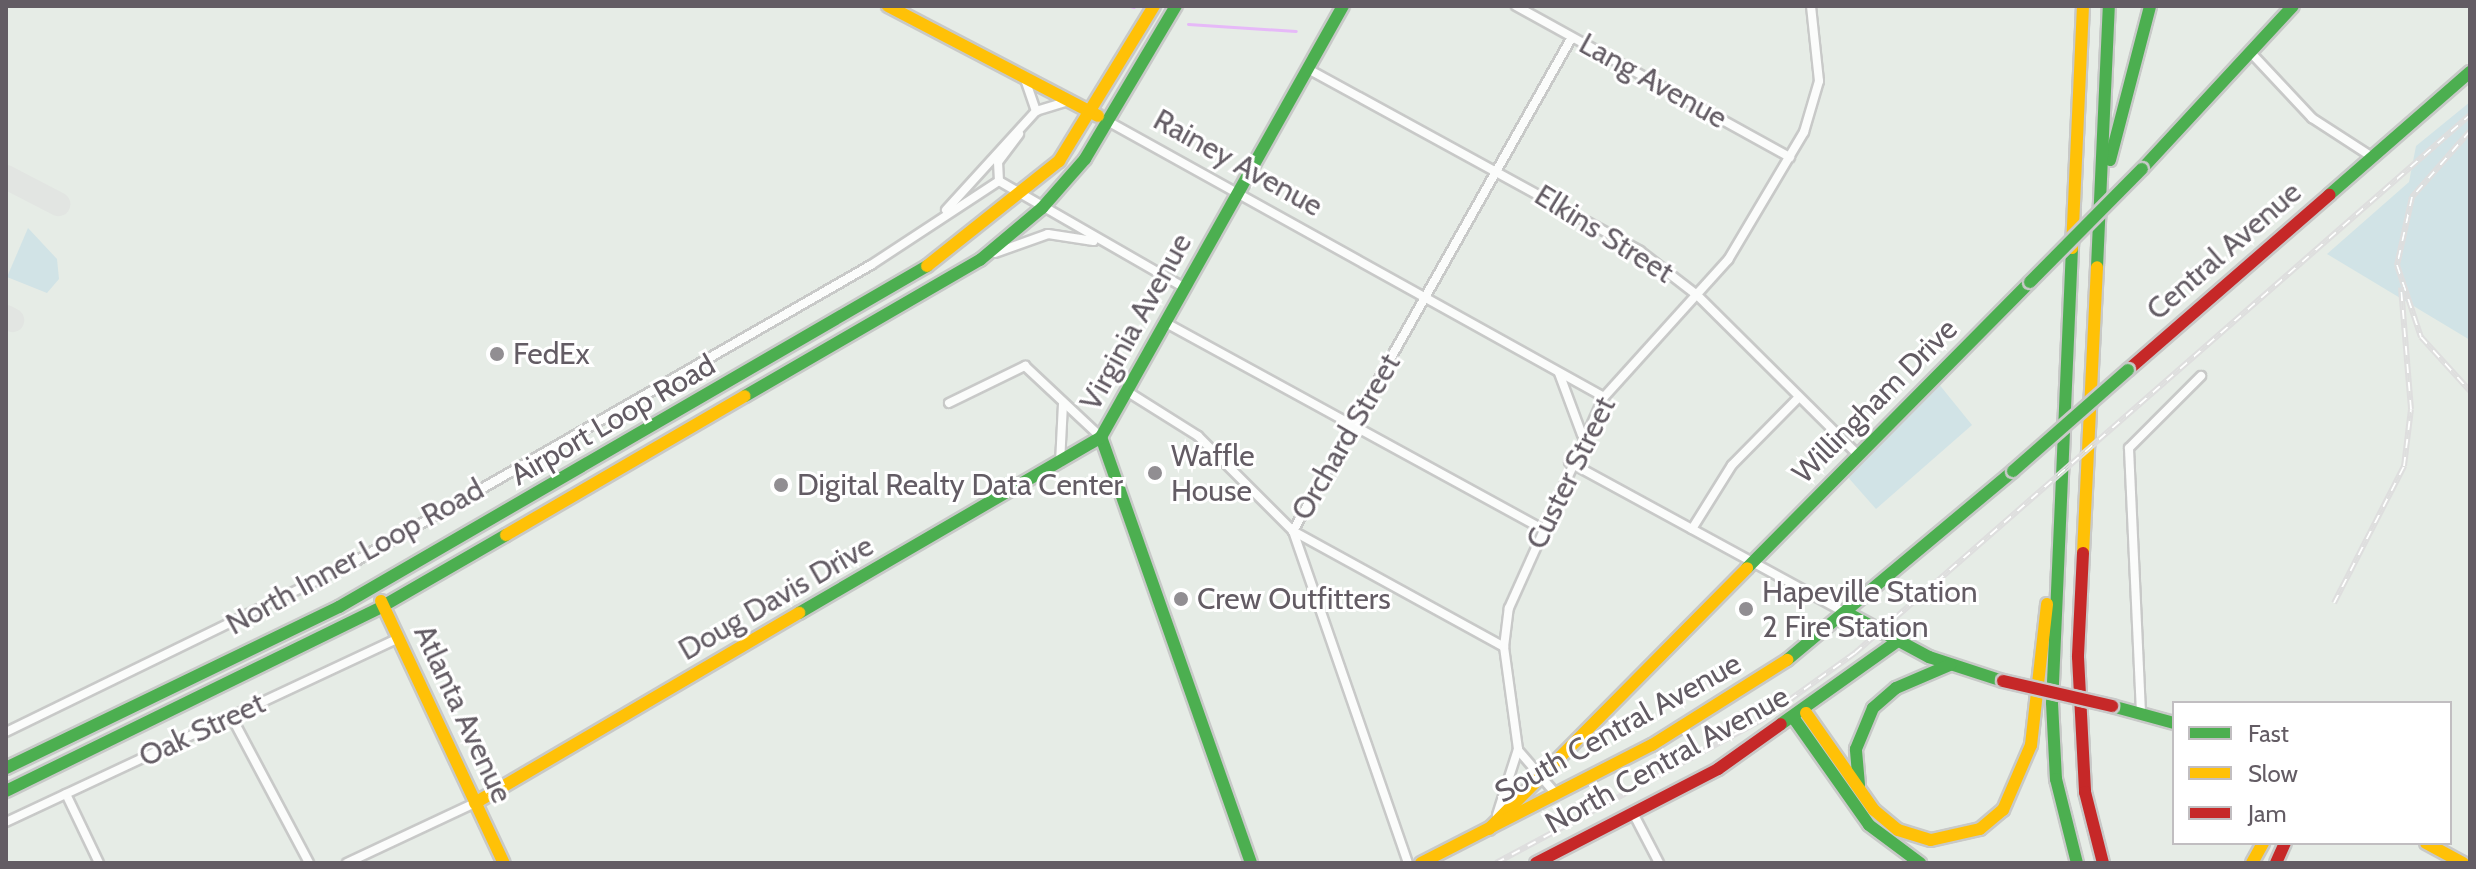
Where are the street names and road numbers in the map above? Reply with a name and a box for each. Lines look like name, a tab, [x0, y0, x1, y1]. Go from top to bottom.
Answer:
street label: Lang Avenue	[1573, 26, 1733, 136]
street label: Rainey Avenue	[1147, 102, 1329, 224]
street label: Central Avenue	[2139, 174, 2309, 328]
street label: Elkins Street	[1528, 177, 1680, 291]
street label: Virginia Avenue	[1073, 227, 1199, 417]
street label: Willingham Drive	[1785, 311, 1965, 491]
street label: Airport Loop Road	[504, 347, 722, 493]
street label: Orchard Street	[1284, 348, 1408, 526]
street label: Custer Street	[1519, 391, 1623, 555]
street label: North Inner Loop Road	[220, 471, 490, 643]
street label: Doug Davis Drive	[672, 528, 880, 668]
street label: Atlanta Avenue	[406, 619, 520, 809]
street label: South Central Avenue	[1489, 645, 1747, 811]
street label: North Central Avenue	[1539, 678, 1795, 842]
street label: Oak Street	[133, 685, 271, 775]

